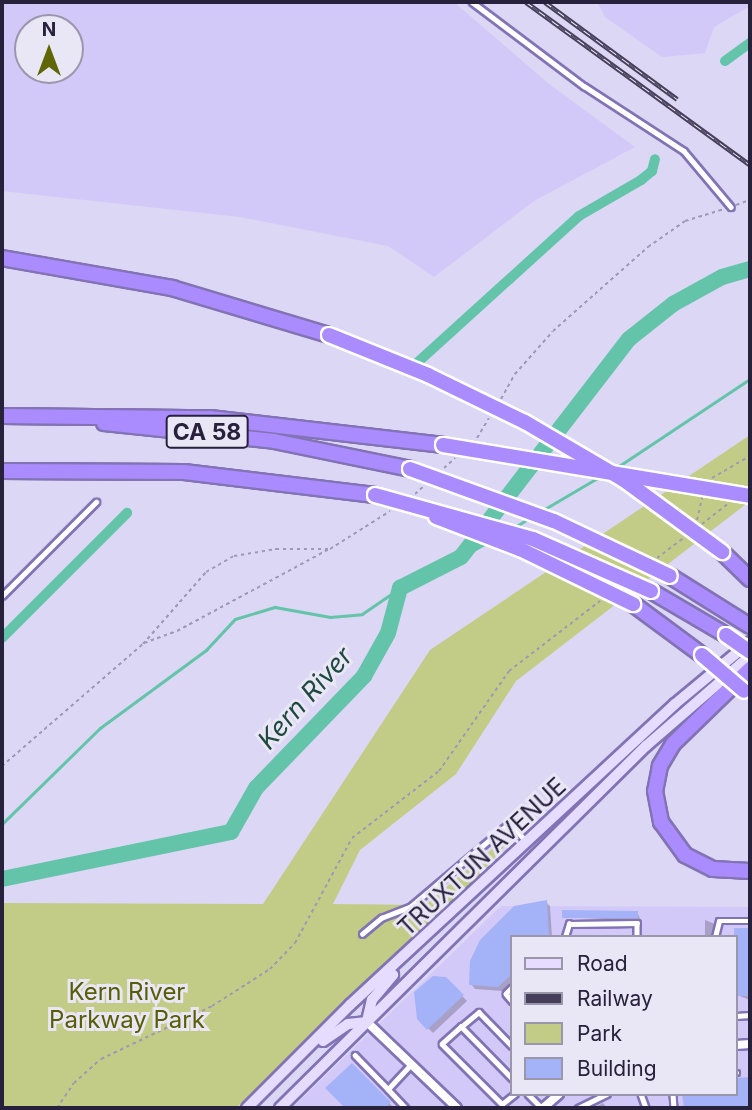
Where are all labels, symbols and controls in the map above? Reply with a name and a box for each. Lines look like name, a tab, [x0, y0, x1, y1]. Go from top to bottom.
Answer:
north arrow	[14, 14, 84, 84]
text: N	[42, 18, 56, 41]
road number: CA 58	[165, 412, 249, 452]
water label: Kern River	[251, 641, 359, 755]
street label: TRUXTUN AVENUE	[392, 772, 572, 942]
legend	[510, 935, 738, 1096]
text: Road	[577, 951, 628, 976]
park label: Kern River Parkway Park	[49, 978, 205, 1034]
text: Railway	[577, 986, 653, 1011]
text: Park	[577, 1021, 622, 1046]
text: Building	[577, 1056, 657, 1081]

